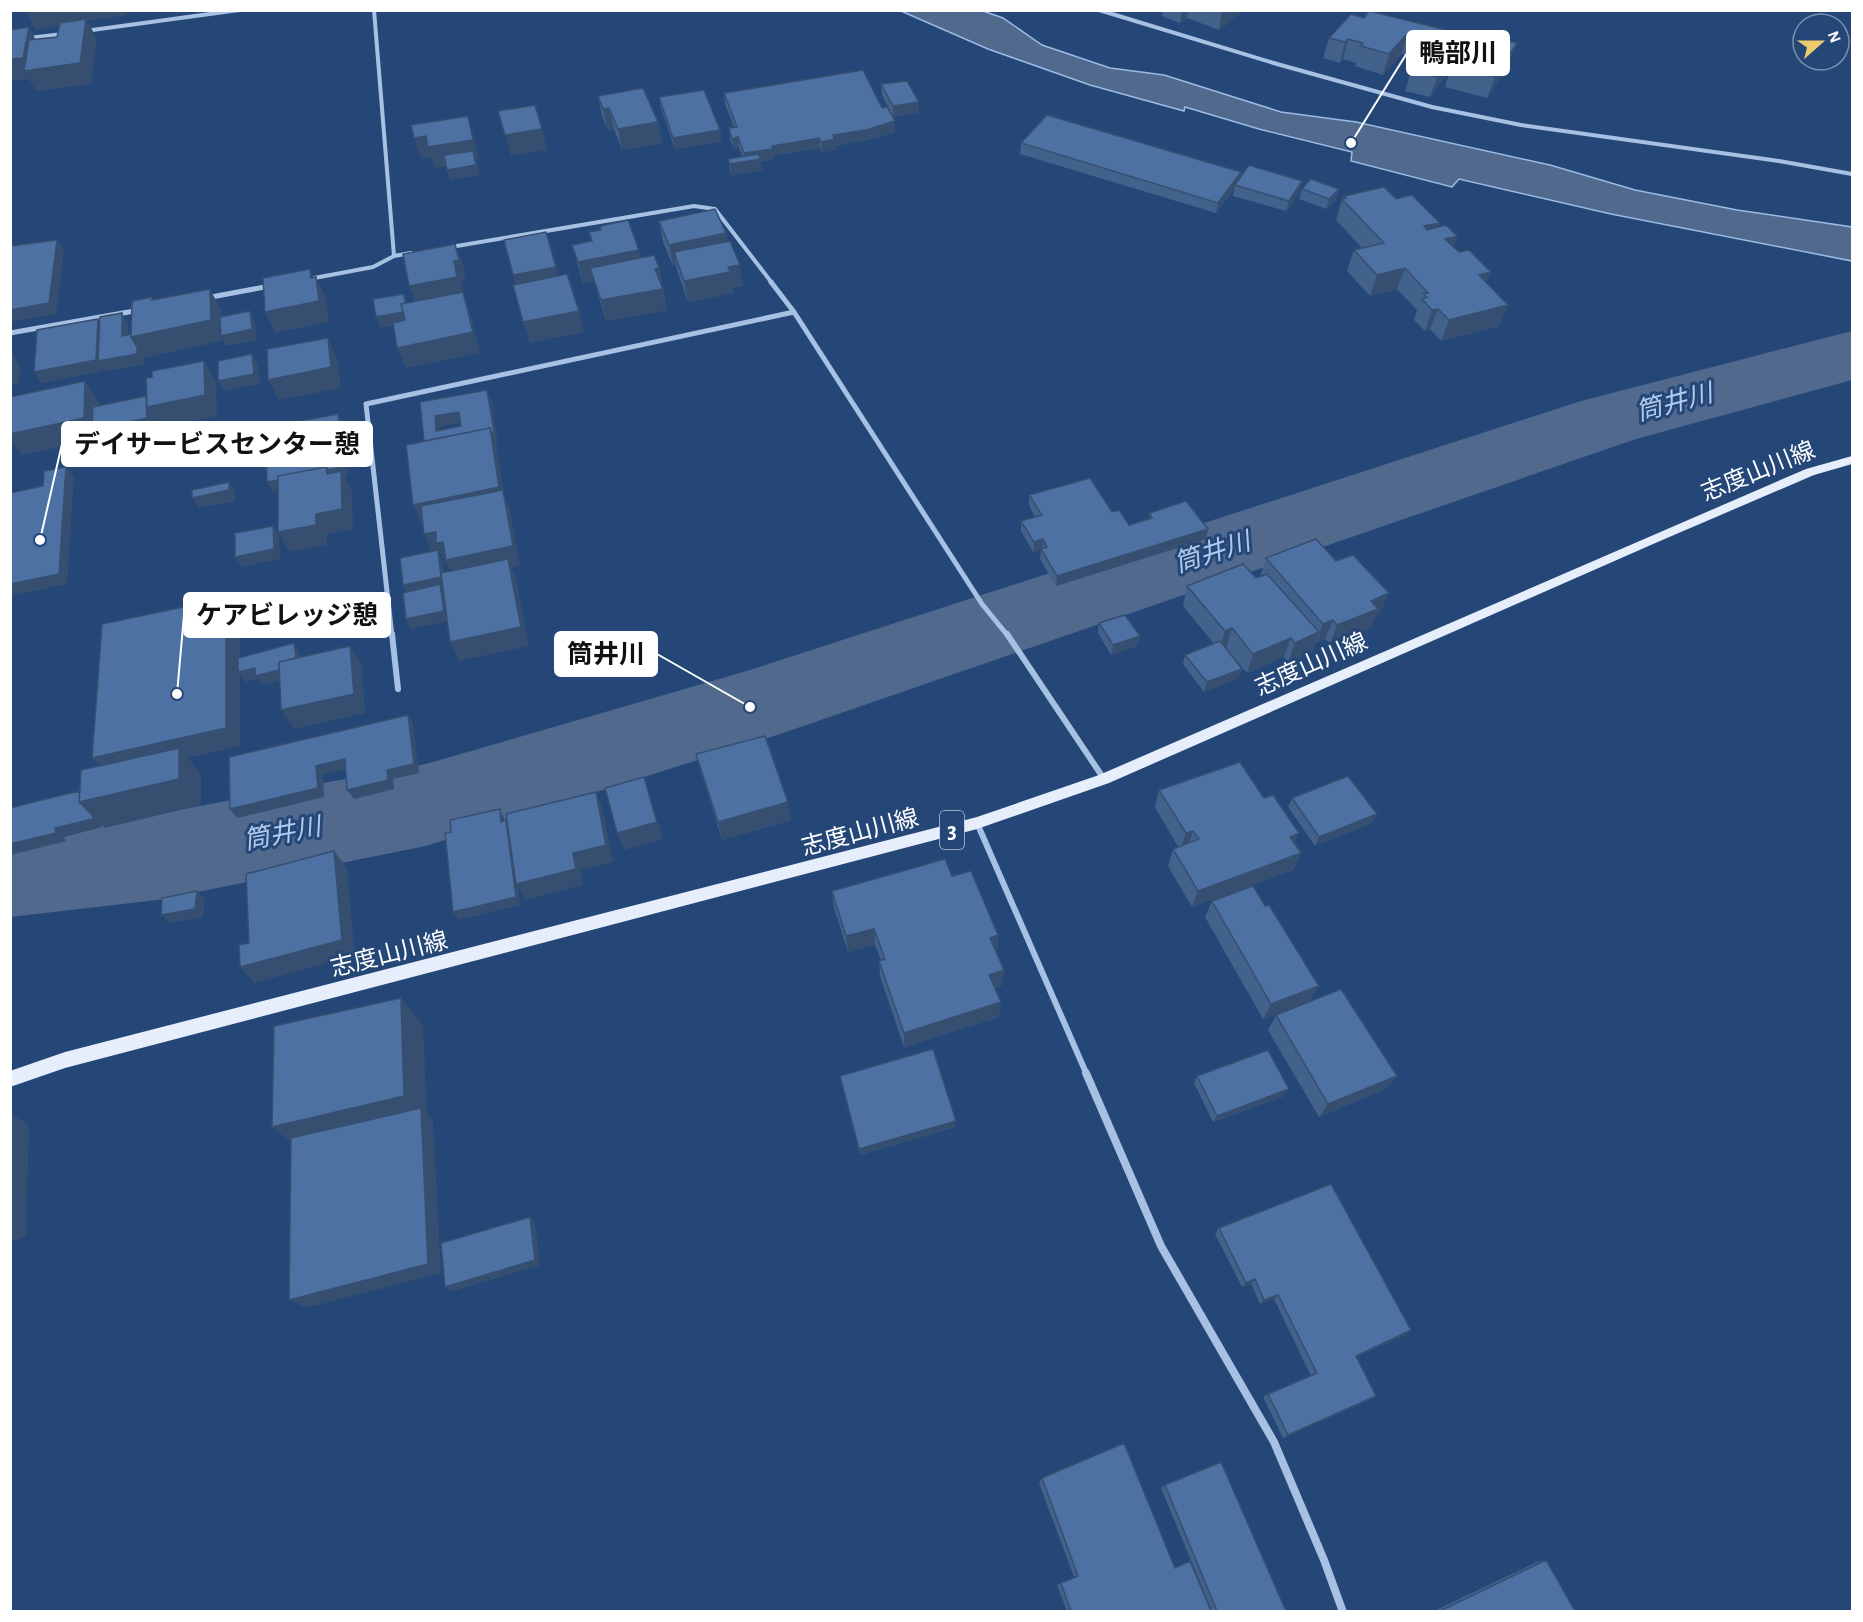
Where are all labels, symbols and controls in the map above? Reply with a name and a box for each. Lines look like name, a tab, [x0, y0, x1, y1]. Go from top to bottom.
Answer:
north arrow	[1791, 12, 1851, 72]
text: N	[1825, 29, 1844, 45]
callout: 鴨部川	[1407, 31, 1509, 75]
text: 鴨部川	[1419, 39, 1497, 67]
water label: 筒井川	[1633, 379, 1718, 426]
callout: デイサービスセンター憩	[62, 422, 372, 466]
text: デイサービスセンター憩	[74, 430, 360, 458]
street label: 志度山川線	[1697, 436, 1819, 506]
water label: 筒井川	[1171, 527, 1256, 577]
callout: ケアビレッジ憩	[184, 593, 390, 637]
text: ケアビレッジ憩	[196, 601, 378, 629]
street label: 志度山川線	[1251, 628, 1371, 700]
callout: 筒井川	[555, 632, 657, 676]
text: 筒井川	[567, 640, 645, 668]
street label: 志度山川線	[799, 804, 921, 860]
road number: 3	[940, 811, 964, 849]
water label: 筒井川	[241, 812, 326, 854]
street label: 志度山川線	[328, 927, 450, 981]

